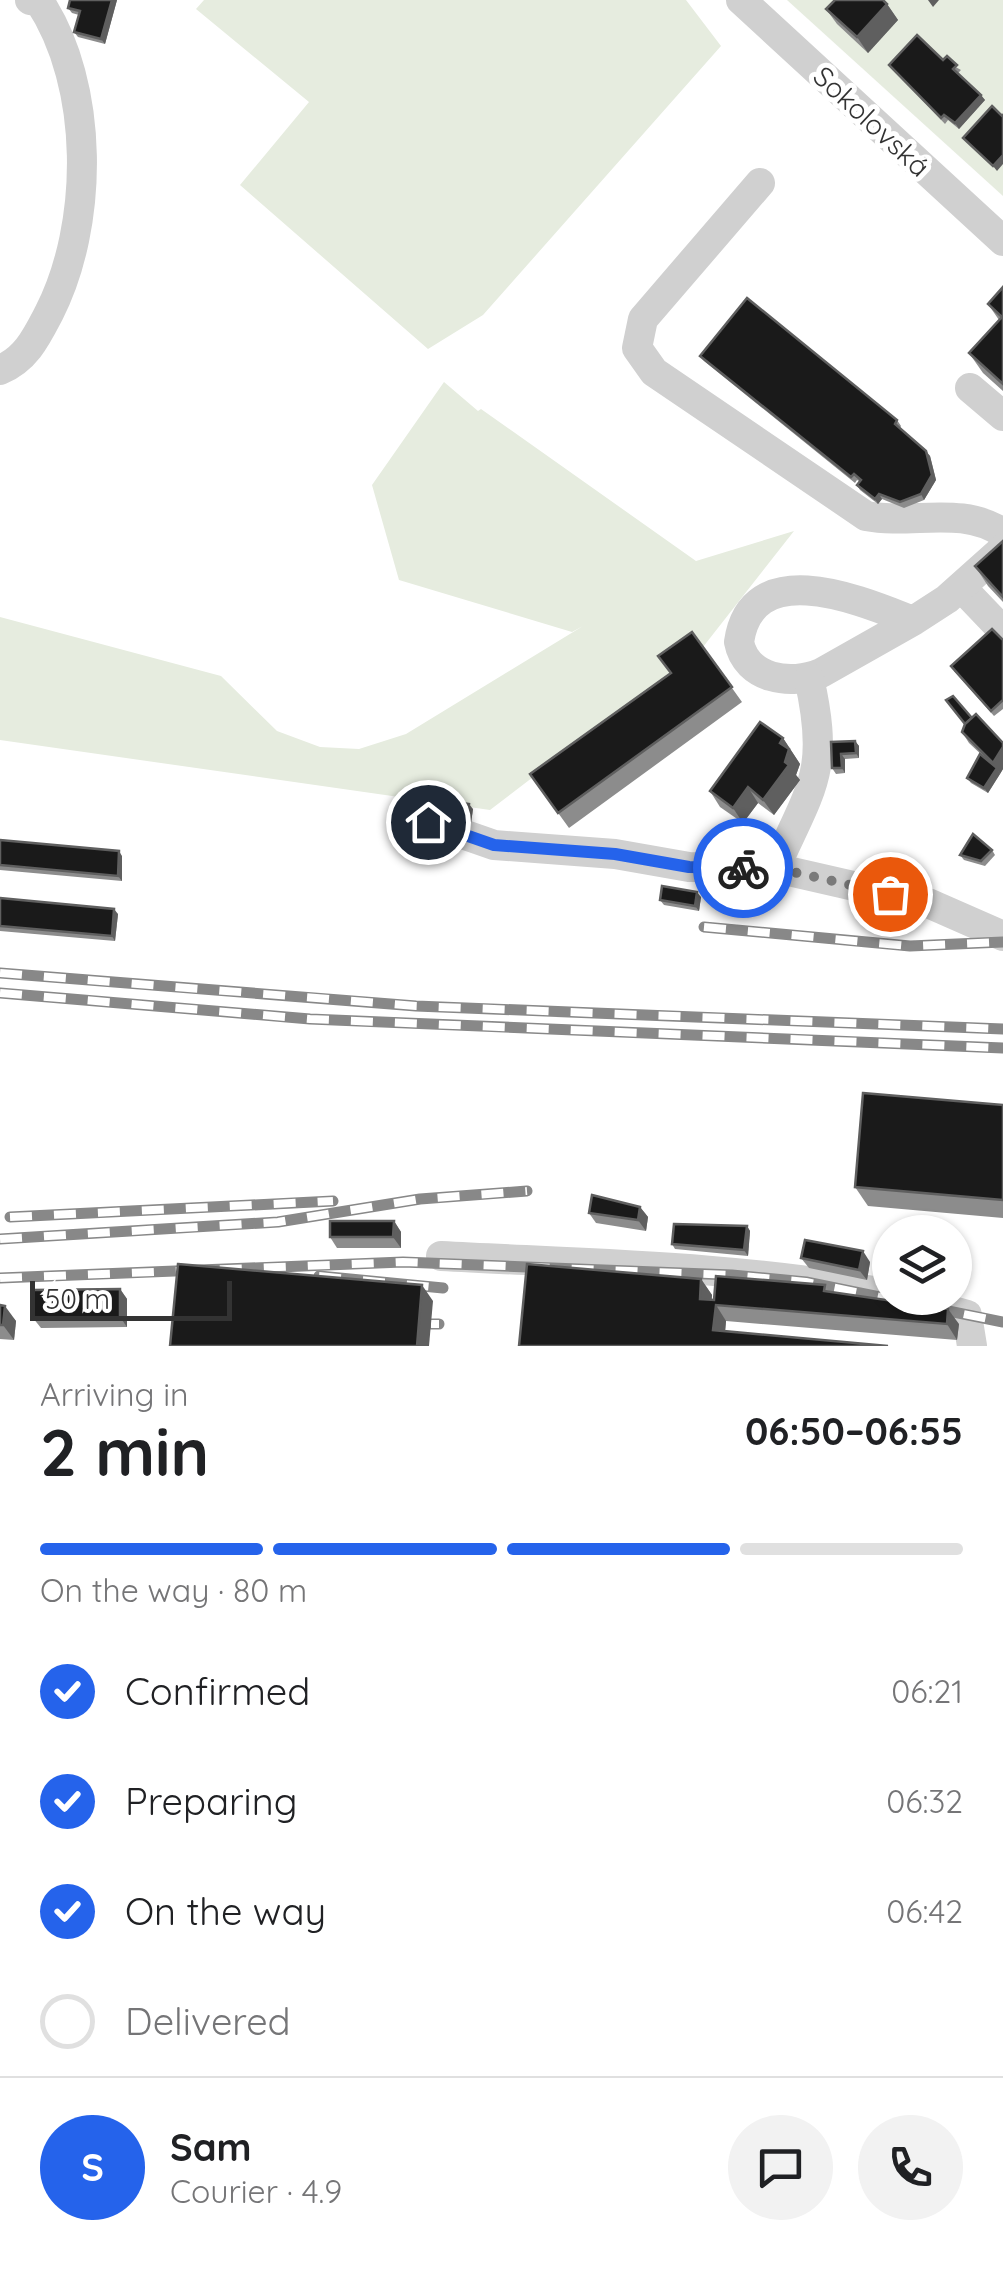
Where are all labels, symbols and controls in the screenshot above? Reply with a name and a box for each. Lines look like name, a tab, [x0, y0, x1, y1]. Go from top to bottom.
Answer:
street label: Sokolovská	[806, 58, 938, 184]
pin	[386, 780, 471, 865]
icon: home	[401, 795, 456, 850]
courier	[693, 818, 793, 918]
icon: bike	[716, 841, 771, 896]
pin	[848, 852, 933, 937]
icon: bag	[863, 867, 918, 922]
map controls	[872, 1215, 972, 1315]
button: layers	[872, 1215, 972, 1315]
scale bar	[30, 1276, 232, 1320]
text: 50 m	[45, 1281, 110, 1316]
text: Arriving in	[40, 1374, 189, 1414]
text: 06:50–06:55	[745, 1407, 963, 1455]
text: 2 min	[40, 1411, 209, 1492]
text: On the way · 80 m	[40, 1570, 307, 1610]
icon: check	[40, 1664, 95, 1719]
text: Confirmed	[125, 1667, 310, 1715]
text: 06:21	[891, 1671, 963, 1711]
icon: check	[40, 1774, 95, 1829]
text: Preparing	[125, 1777, 297, 1825]
text: 06:32	[886, 1781, 963, 1821]
icon: check	[40, 1884, 95, 1939]
text: On the way	[125, 1887, 326, 1935]
text: 06:42	[886, 1891, 963, 1931]
text: Delivered	[125, 1997, 291, 2045]
button: chat	[728, 2115, 833, 2220]
button: phone	[858, 2115, 963, 2220]
text: Sam	[170, 2123, 252, 2171]
text: S	[81, 2143, 104, 2191]
text: Courier · 4.9	[170, 2171, 342, 2211]

